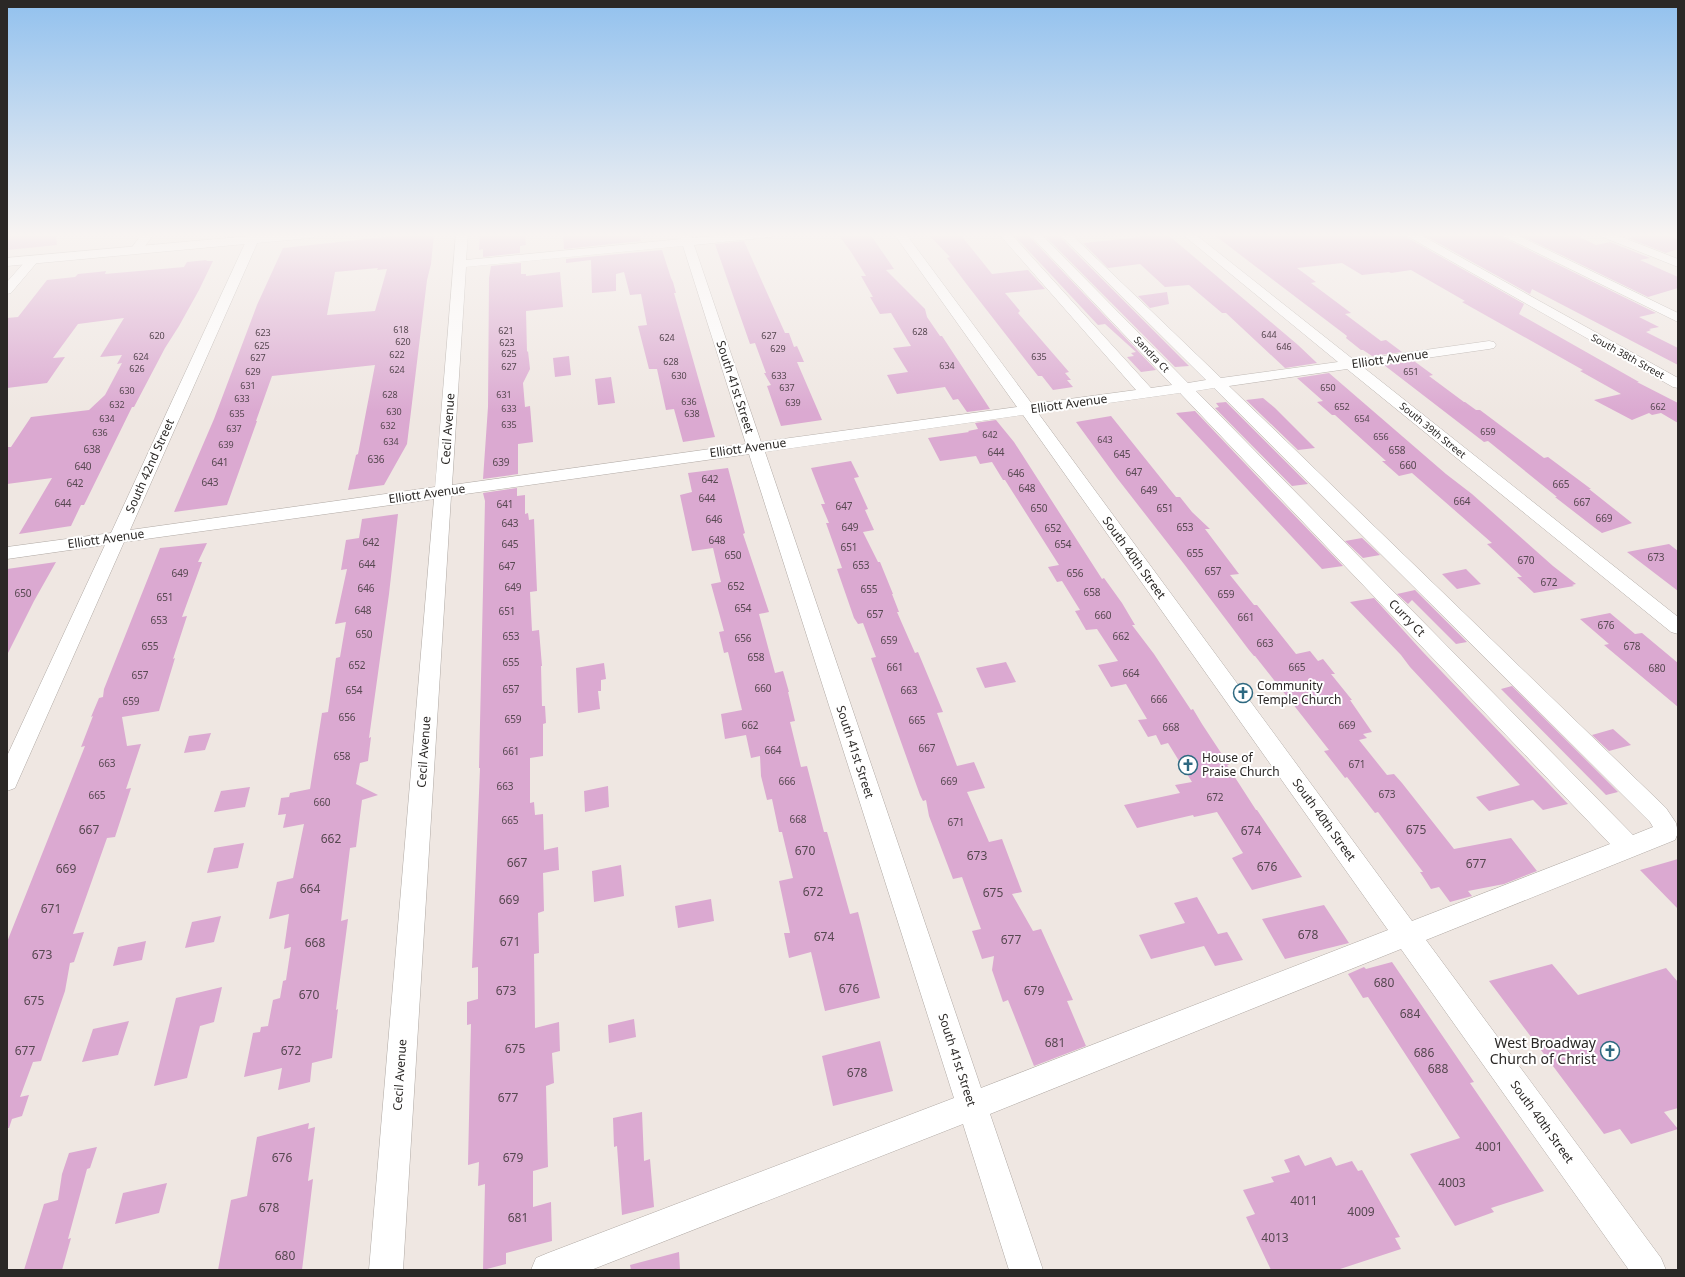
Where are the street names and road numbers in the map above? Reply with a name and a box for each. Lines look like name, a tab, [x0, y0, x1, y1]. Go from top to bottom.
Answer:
street label: South 38th Street	[1589, 330, 1668, 382]
street label: Sandra Ct	[1131, 333, 1173, 376]
street label: South 41st Street	[712, 338, 759, 436]
street label: Elliott Avenue	[1351, 345, 1430, 372]
street label: Elliott Avenue	[1030, 390, 1109, 417]
street label: Cecil Avenue	[437, 392, 458, 465]
street label: South 39th Street	[1397, 399, 1470, 461]
street label: South 42nd Street	[121, 415, 178, 516]
street label: Elliott Avenue	[709, 434, 788, 461]
street label: Elliott Avenue	[388, 480, 467, 507]
street label: South 40th Street	[1099, 513, 1171, 603]
street label: Elliott Avenue	[67, 525, 146, 552]
street label: Curry Ct	[1385, 595, 1430, 641]
street label: South 41st Street	[832, 703, 879, 801]
street label: Cecil Avenue	[413, 715, 434, 788]
street label: South 40th Street	[1289, 775, 1361, 865]
street label: South 41st Street	[934, 1011, 981, 1109]
street label: Cecil Avenue	[389, 1038, 410, 1111]
street label: South 40th Street	[1507, 1077, 1579, 1167]

